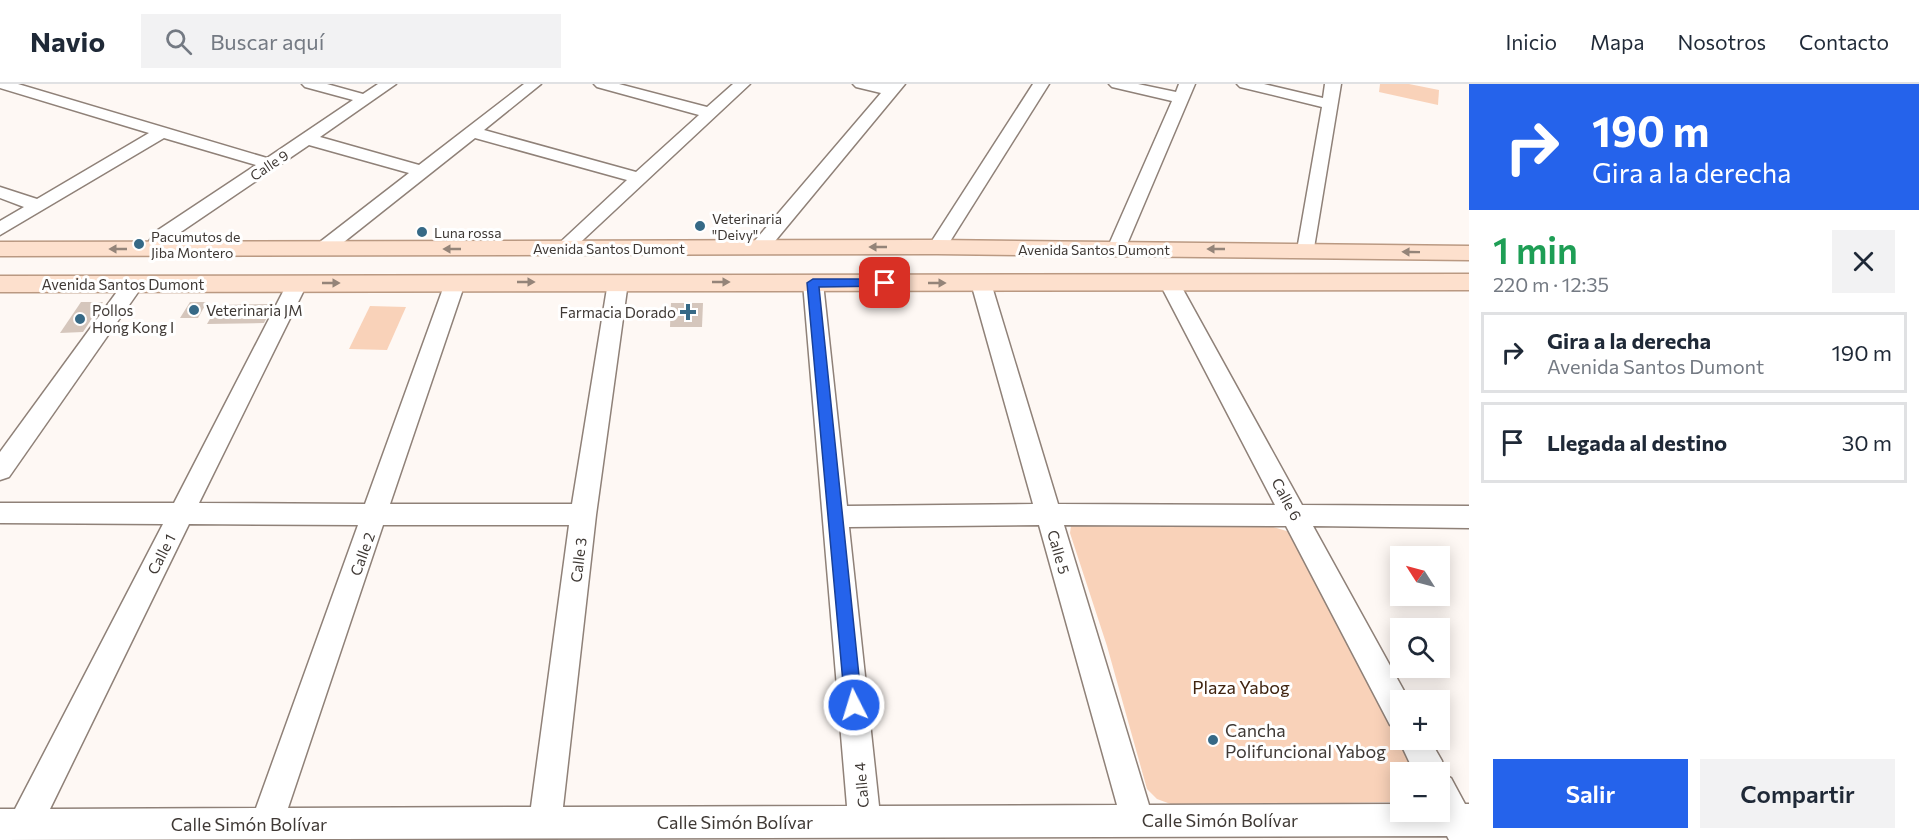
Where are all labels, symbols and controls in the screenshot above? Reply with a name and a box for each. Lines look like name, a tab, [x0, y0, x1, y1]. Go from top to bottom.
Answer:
search box	[141, 14, 561, 68]
text: Navio	[30, 24, 105, 58]
icon: search	[162, 25, 195, 58]
text: Buscar aquí	[210, 28, 324, 55]
text: Inicio	[1505, 29, 1557, 54]
text: Mapa	[1590, 29, 1644, 54]
text: Nosotros	[1677, 29, 1766, 54]
text: Contacto	[1799, 29, 1889, 54]
text: 190 m	[1592, 104, 1710, 156]
icon: right	[1493, 108, 1571, 186]
street label: Calle 9	[247, 146, 291, 184]
text: Gira a la derecha	[1592, 156, 1791, 189]
place label: Veterinaria "Deivy"	[712, 210, 782, 243]
marker: Veterinaria "Deivy"	[693, 219, 707, 233]
place label: Luna rossa	[434, 224, 501, 241]
marker: Luna rossa	[415, 225, 429, 239]
text: 1 min	[1493, 227, 1578, 271]
place label: Pacumutos de Jiba Montero	[151, 228, 240, 261]
button: close	[1832, 230, 1895, 293]
marker: Pacumutos de Jiba Montero	[132, 237, 146, 251]
street label: Avenida Santos Dumont	[533, 240, 685, 257]
street label: Avenida Santos Dumont	[1018, 241, 1170, 258]
one-way arrow	[869, 242, 888, 252]
one-way arrow	[108, 244, 127, 254]
one-way arrow	[1206, 244, 1225, 254]
one-way arrow	[443, 245, 462, 254]
one-way arrow	[1401, 247, 1420, 257]
pin	[859, 257, 910, 308]
icon: arrive	[868, 266, 901, 299]
text: 220 m · 12:35	[1493, 272, 1609, 296]
street label: Avenida Santos Dumont	[42, 275, 204, 293]
one-way arrow	[517, 277, 536, 287]
one-way arrow	[712, 277, 731, 287]
one-way arrow	[322, 278, 341, 288]
one-way arrow	[928, 278, 947, 288]
place label: Pollos Hong Kong I	[92, 301, 174, 336]
place label: Veterinaria JM	[206, 301, 303, 319]
marker: Veterinaria JM	[187, 303, 201, 317]
place label: Farmacia Dorado	[560, 303, 676, 321]
marker: Farmacia Dorado	[681, 305, 695, 319]
marker: Pollos Hong Kong I	[73, 312, 87, 326]
text: Gira a la derecha	[1547, 327, 1711, 354]
icon: right	[1496, 336, 1529, 369]
text: 190 m	[1831, 339, 1892, 366]
text: Avenida Santos Dumont	[1547, 354, 1764, 378]
icon: arrive	[1496, 426, 1529, 459]
text: Llegada al destino	[1547, 429, 1727, 456]
text: 30 m	[1842, 429, 1892, 456]
street label: Calle 6	[1268, 475, 1306, 523]
street label: Calle 5	[1044, 528, 1074, 576]
street label: Calle 2	[346, 530, 378, 578]
street label: Calle 1	[143, 531, 179, 577]
street label: Calle 3	[566, 537, 590, 583]
north arrow	[1390, 546, 1450, 606]
map controls	[1390, 546, 1450, 822]
button: search	[1390, 618, 1450, 678]
position arrow	[822, 673, 886, 737]
park label: Plaza Yabog	[1192, 676, 1290, 698]
button: +	[1390, 690, 1450, 750]
place label: Cancha Polifuncional Yabog	[1225, 719, 1386, 762]
marker: Cancha Polifuncional Yabog	[1206, 733, 1220, 747]
button: Salir	[1493, 759, 1688, 828]
button: Compartir	[1700, 759, 1895, 828]
street label: Calle 4	[850, 762, 872, 808]
button: −	[1390, 762, 1450, 822]
street label: Calle Simón Bolívar	[1142, 809, 1298, 831]
street label: Calle Simón Bolívar	[657, 811, 813, 833]
street label: Calle Simón Bolívar	[171, 813, 327, 835]

